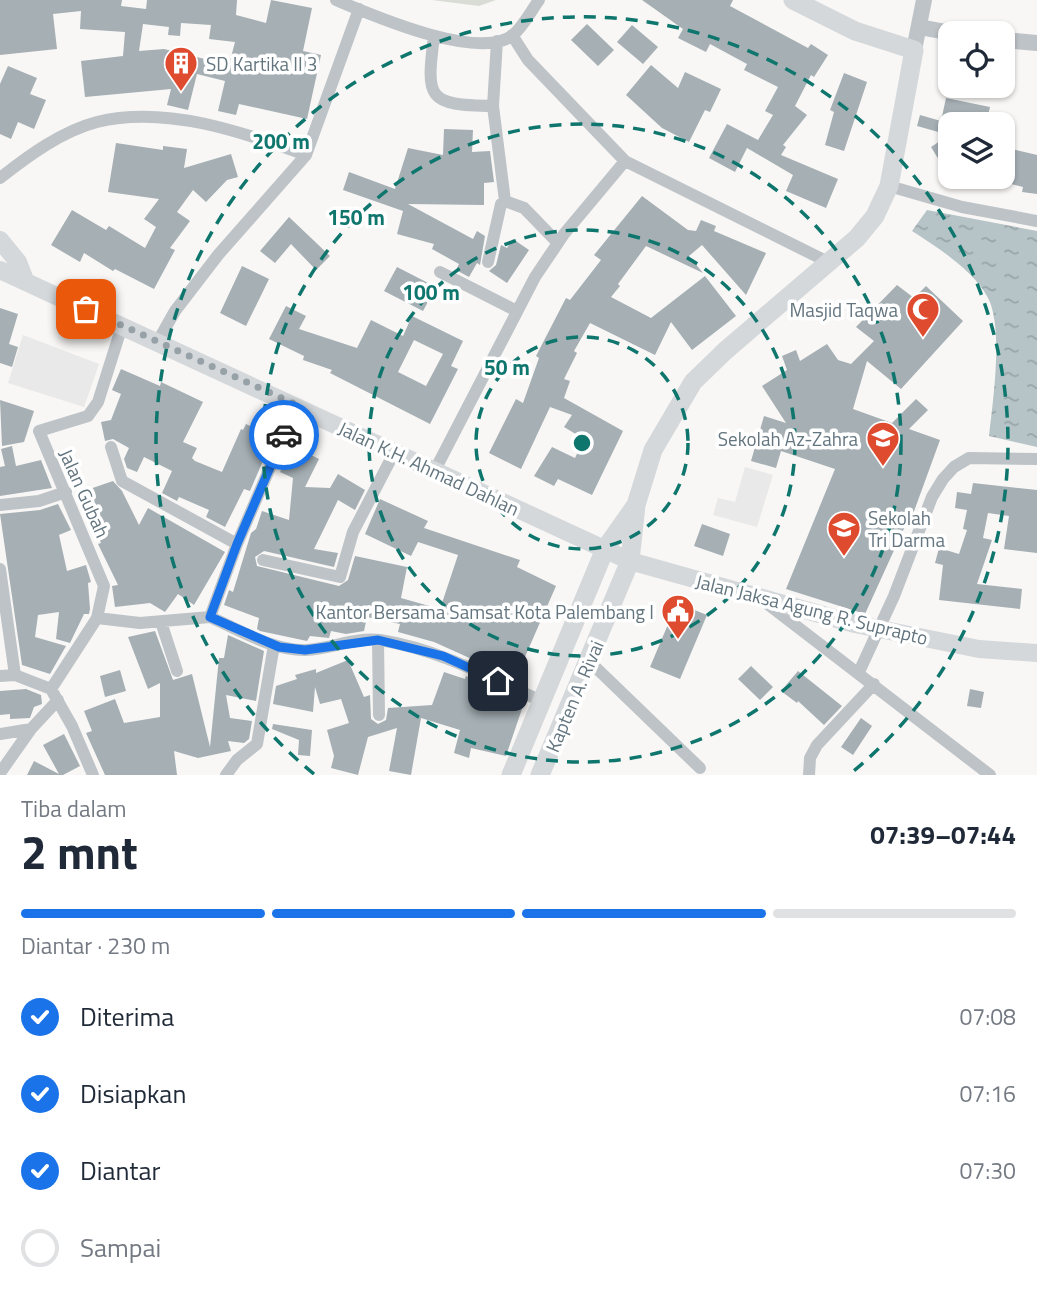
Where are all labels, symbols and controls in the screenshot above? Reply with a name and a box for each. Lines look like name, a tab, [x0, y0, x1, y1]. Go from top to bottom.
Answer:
map controls	[938, 21, 1015, 189]
button: locate	[938, 21, 1015, 98]
building icon: SD Kartika II 3	[162, 44, 200, 93]
place label: SD Kartika II 3	[206, 49, 317, 78]
button: layers	[938, 112, 1015, 189]
text: 200 m	[252, 125, 310, 157]
text: 150 m	[327, 201, 385, 233]
text: 100 m	[402, 276, 460, 308]
pin	[56, 279, 116, 339]
icon: bag	[67, 290, 105, 328]
mosque icon: Masjid Taqwa	[904, 290, 942, 339]
place label: Masjid Taqwa	[789, 295, 898, 324]
text: 50 m	[484, 351, 530, 383]
courier	[249, 400, 319, 470]
street label: Jalan K.H. Ahmad Dahlan	[334, 413, 524, 523]
icon: car	[265, 416, 303, 454]
school or university icon: Sekolah Az-Zahra	[864, 419, 902, 468]
place label: Sekolah Az-Zahra	[718, 424, 858, 453]
centre of rings	[570, 431, 594, 455]
street label: Jalan Gubah	[52, 444, 118, 542]
place label: Sekolah Tri Darma	[868, 503, 946, 554]
school or university icon: Sekolah Tri Darma	[825, 509, 863, 558]
street label: Jalan Jaksa Agung R. Suprapto	[693, 566, 931, 652]
public building icon: Kantor Bersama Samsat Kota Palembang I	[659, 592, 697, 641]
place label: Kantor Bersama Samsat Kota Palembang I	[316, 597, 654, 626]
street label: Kapten A. Rivai	[537, 636, 611, 756]
pin	[468, 651, 528, 711]
icon: home	[479, 662, 517, 700]
text: Tiba dalam	[21, 791, 127, 826]
text: 07:39–07:44	[870, 815, 1016, 854]
text: 2 mnt	[21, 817, 138, 887]
text: Diantar · 230 m	[21, 928, 170, 963]
text: Diterima	[80, 997, 174, 1036]
icon: check	[21, 998, 59, 1036]
text: 07:08	[959, 999, 1016, 1034]
text: Disiapkan	[80, 1074, 186, 1113]
icon: check	[21, 1075, 59, 1113]
text: 07:16	[959, 1076, 1016, 1111]
text: Diantar	[80, 1151, 161, 1190]
icon: check	[21, 1152, 59, 1190]
text: 07:30	[959, 1153, 1016, 1188]
text: Sampai	[80, 1228, 161, 1267]

